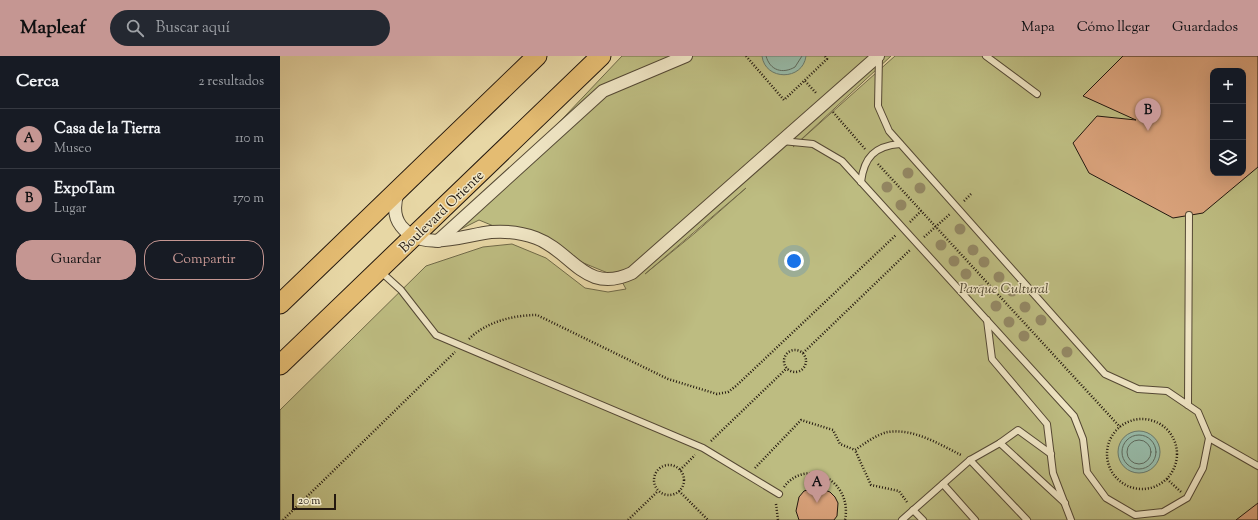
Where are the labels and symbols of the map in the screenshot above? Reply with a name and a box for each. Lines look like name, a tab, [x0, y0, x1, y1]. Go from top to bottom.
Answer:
pin: B	[1135, 98, 1161, 131]
street label: Boulevard Oriente	[395, 167, 489, 258]
your location	[784, 251, 804, 271]
park label: Parque Cultural	[959, 280, 1049, 300]
pin: A	[804, 470, 830, 503]
scale bar	[292, 492, 336, 511]

